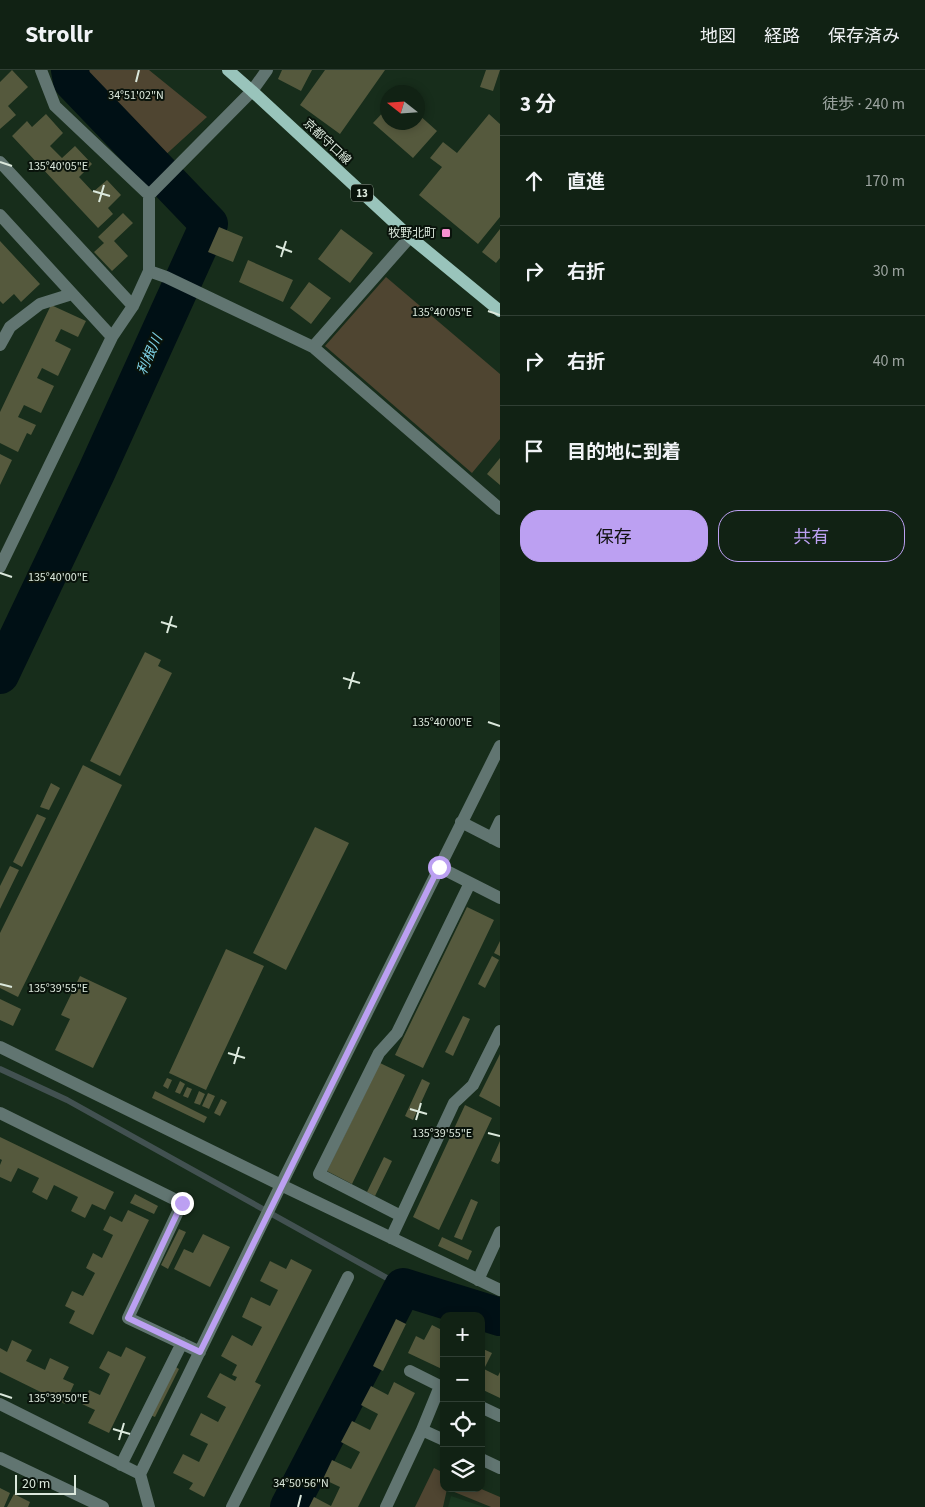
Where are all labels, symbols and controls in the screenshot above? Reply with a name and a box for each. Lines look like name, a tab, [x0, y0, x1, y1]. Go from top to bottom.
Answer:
text: Strollr	[25, 17, 93, 52]
text: 地図	[700, 24, 736, 49]
text: 経路	[764, 24, 800, 49]
text: 保存済み	[828, 24, 900, 49]
north arrow	[380, 85, 425, 130]
text: 34°51'02"N	[108, 87, 164, 104]
text: 3 分	[520, 89, 556, 119]
text: 徒歩 · 240 m	[822, 93, 905, 115]
street label: 京都守口線	[299, 115, 355, 169]
text: 135°40'05"E	[28, 158, 88, 175]
icon: ahead	[520, 167, 548, 195]
text: 直進	[567, 169, 605, 196]
text: 170 m	[865, 170, 905, 192]
road number: 13	[351, 185, 373, 202]
place label: 牧野北町	[388, 225, 436, 242]
marker: 牧野北町	[440, 227, 452, 239]
icon: right	[520, 257, 548, 285]
text: 右折	[567, 259, 605, 286]
text: 30 m	[873, 260, 905, 282]
text: 135°40'05"E	[412, 304, 472, 321]
water label: 利根川	[132, 330, 168, 378]
icon: right	[520, 347, 548, 375]
text: 右折	[567, 349, 605, 376]
text: 40 m	[873, 350, 905, 372]
icon: arrive	[520, 437, 548, 465]
text: 目的地に到着	[567, 439, 681, 466]
button: 保存	[520, 510, 708, 562]
button: 共有	[718, 510, 905, 562]
text: 135°40'00"E	[28, 569, 88, 586]
text: 135°40'00"E	[412, 714, 472, 731]
route start	[428, 856, 451, 879]
text: 135°39'55"E	[28, 980, 88, 997]
text: 135°39'55"E	[412, 1125, 472, 1142]
route end	[171, 1192, 194, 1215]
map controls	[440, 1312, 485, 1492]
button: +	[440, 1312, 485, 1357]
button: −	[440, 1357, 485, 1402]
text: 135°39'50"E	[28, 1390, 88, 1407]
button: locate	[440, 1402, 485, 1447]
button: layers	[440, 1447, 485, 1492]
scale bar	[15, 1472, 76, 1495]
text: 20 m	[22, 1474, 50, 1494]
text: 34°50'56"N	[273, 1475, 329, 1492]

